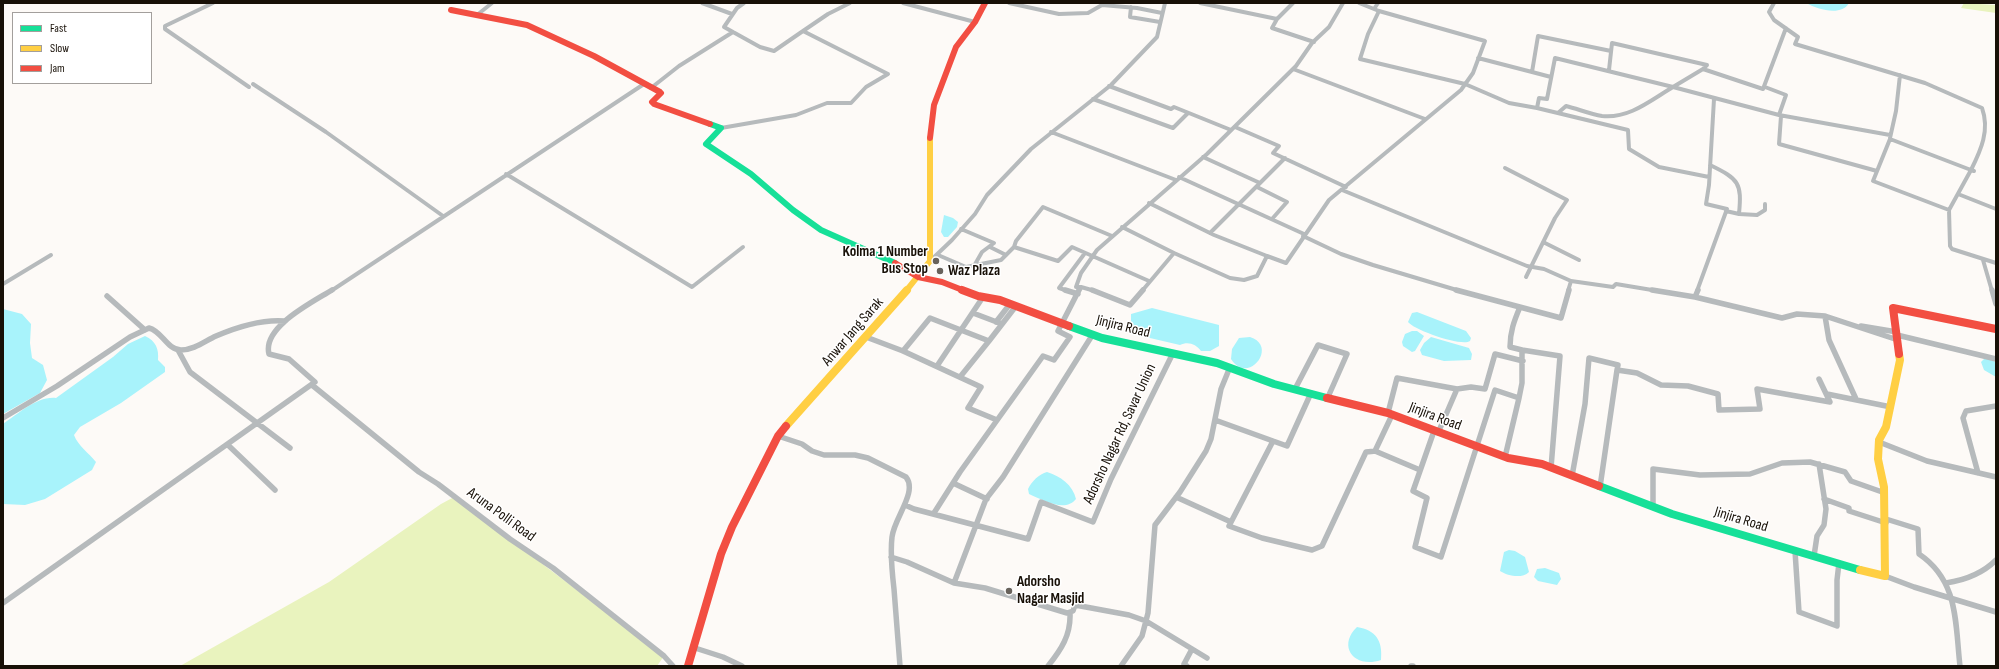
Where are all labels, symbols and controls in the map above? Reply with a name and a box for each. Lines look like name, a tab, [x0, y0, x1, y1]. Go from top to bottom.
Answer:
legend	[12, 12, 152, 84]
text: Fast	[50, 21, 67, 36]
text: Slow	[50, 41, 69, 56]
text: Jam	[50, 61, 65, 76]
place label: Kolma 1 Number Bus Stop	[843, 243, 928, 278]
marker: Kolma 1 Number Bus Stop	[931, 256, 941, 266]
place label: Waz Plaza	[948, 262, 1000, 280]
marker: Waz Plaza	[935, 266, 945, 276]
street label: Anwar Jang Sarak	[818, 294, 888, 370]
street label: Jinjira Road	[1094, 312, 1152, 342]
street label: Adorsho Nagar Rd, Savar Union	[1080, 361, 1160, 507]
street label: Jinjira Road	[1406, 399, 1464, 435]
street label: Aruna Polli Road	[463, 484, 539, 546]
street label: Jinjira Road	[1712, 503, 1770, 537]
place label: Adorsho Nagar Masjid	[1017, 573, 1084, 608]
marker: Adorsho Nagar Masjid	[1004, 586, 1014, 596]

